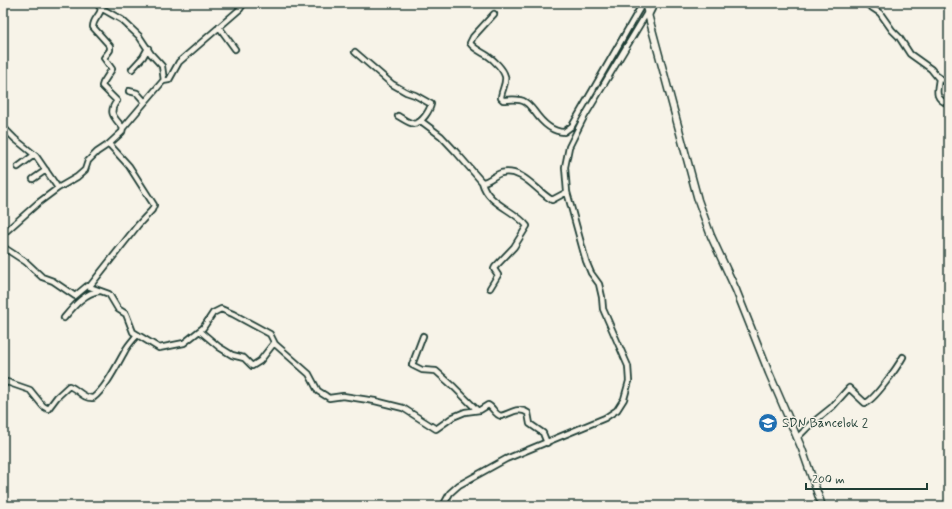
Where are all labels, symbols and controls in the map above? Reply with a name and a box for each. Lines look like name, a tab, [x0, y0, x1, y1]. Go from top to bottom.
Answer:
school or university icon: SDN Bancelok 2	[757, 412, 779, 434]
place label: SDN Bancelok 2	[782, 415, 869, 432]
scale bar	[806, 465, 927, 491]
text: 200 m	[812, 472, 845, 488]

